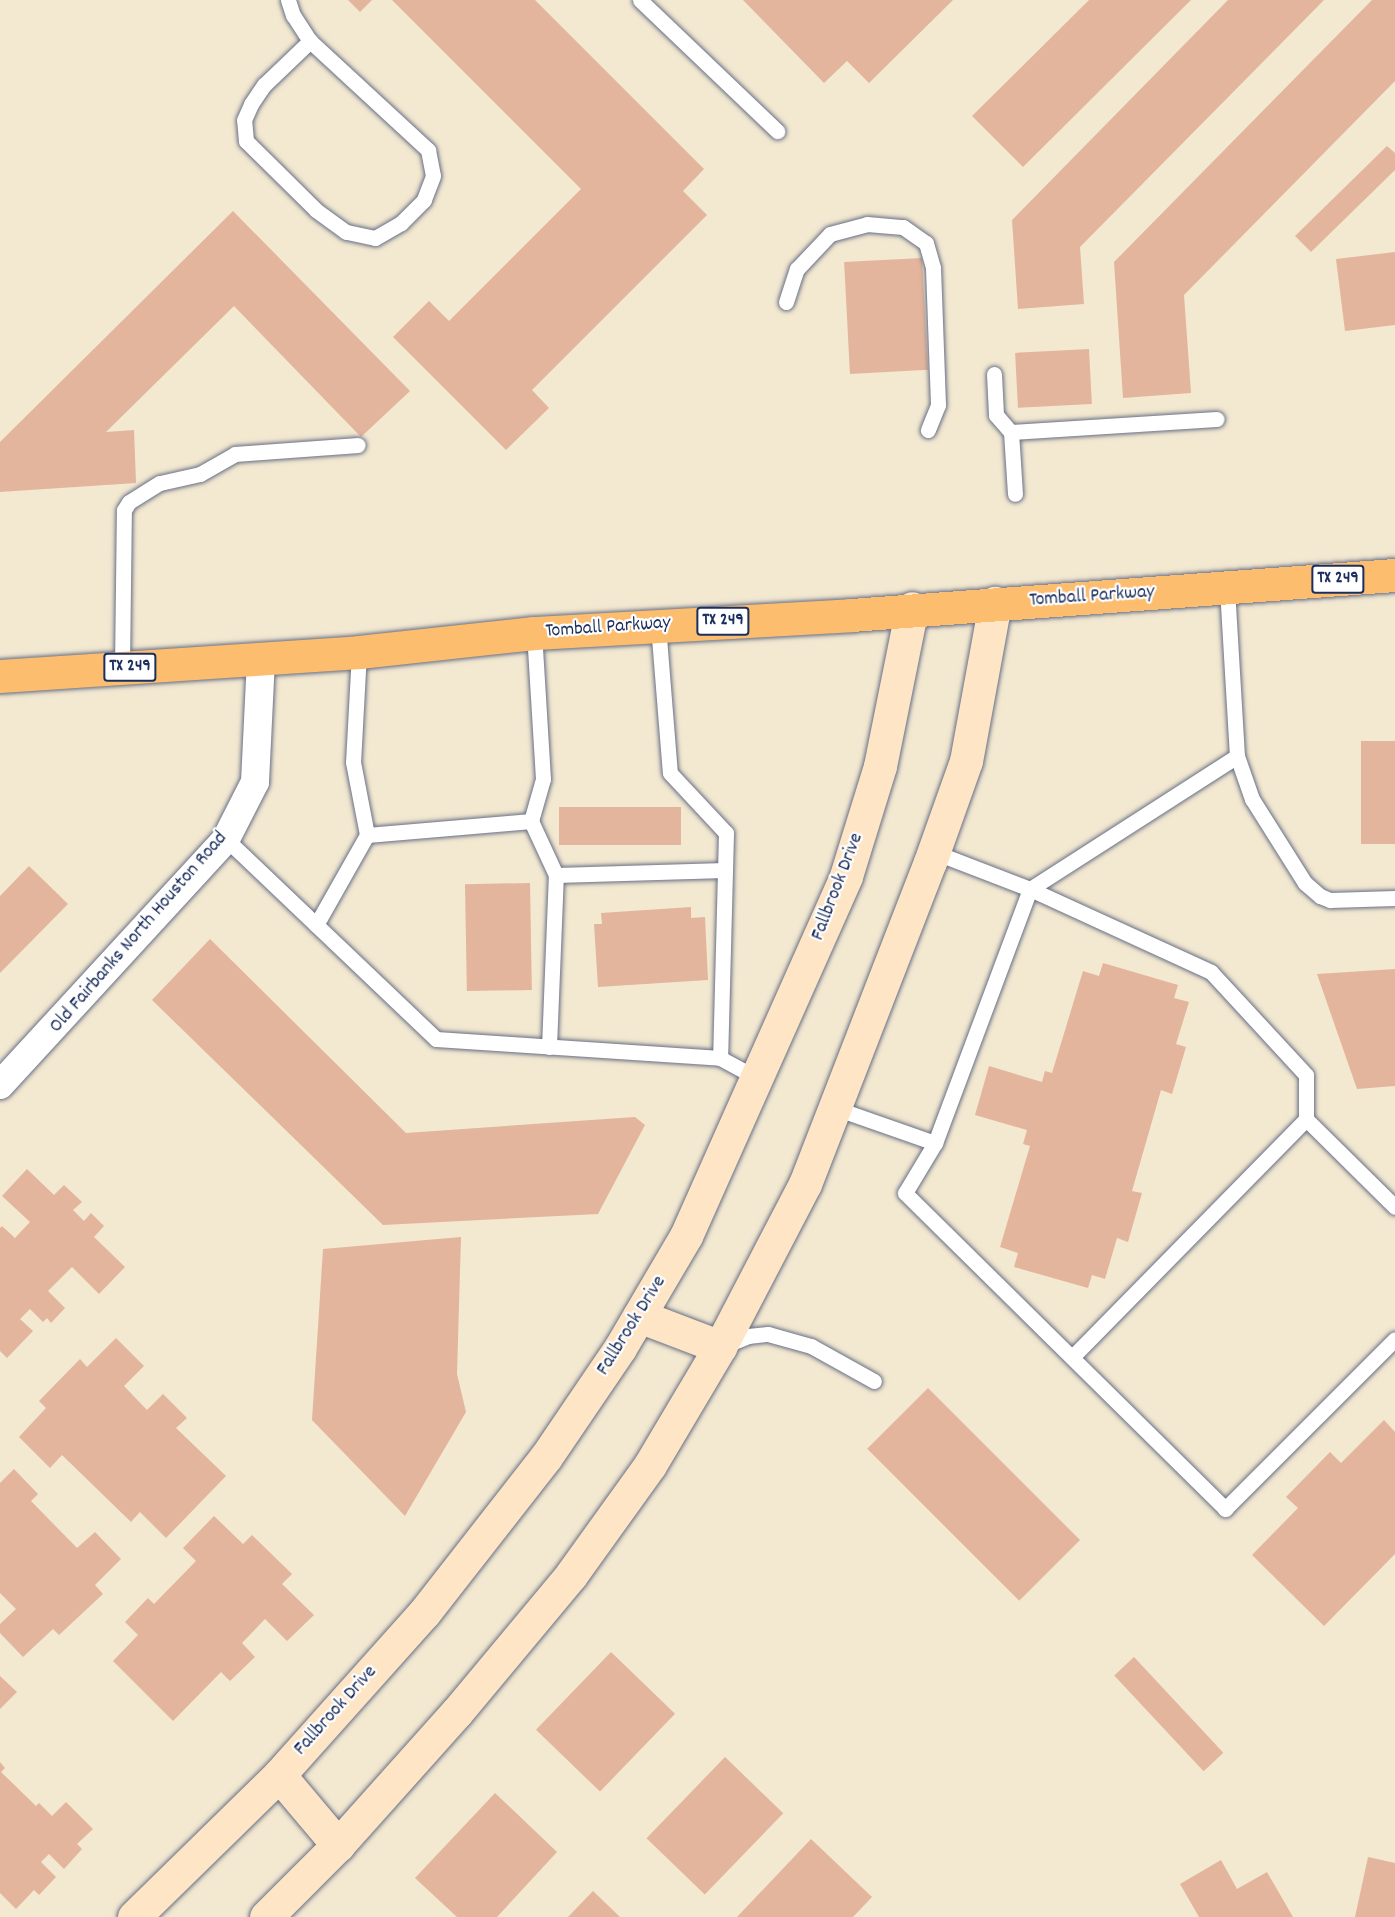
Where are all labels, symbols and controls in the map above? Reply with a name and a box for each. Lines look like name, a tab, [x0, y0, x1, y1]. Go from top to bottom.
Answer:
road number: TX 249	[1311, 564, 1365, 594]
street label: Tomball Parkway	[1029, 581, 1155, 613]
road number: TX 249	[696, 606, 750, 636]
street label: Tomball Parkway	[545, 612, 671, 644]
road number: TX 249	[103, 652, 157, 682]
street label: Old Fairbanks North Houston Road	[45, 827, 233, 1039]
street label: Fallbrook Drive	[807, 830, 869, 944]
street label: Fallbrook Drive	[592, 1272, 672, 1380]
street label: Fallbrook Drive	[289, 1661, 383, 1761]

